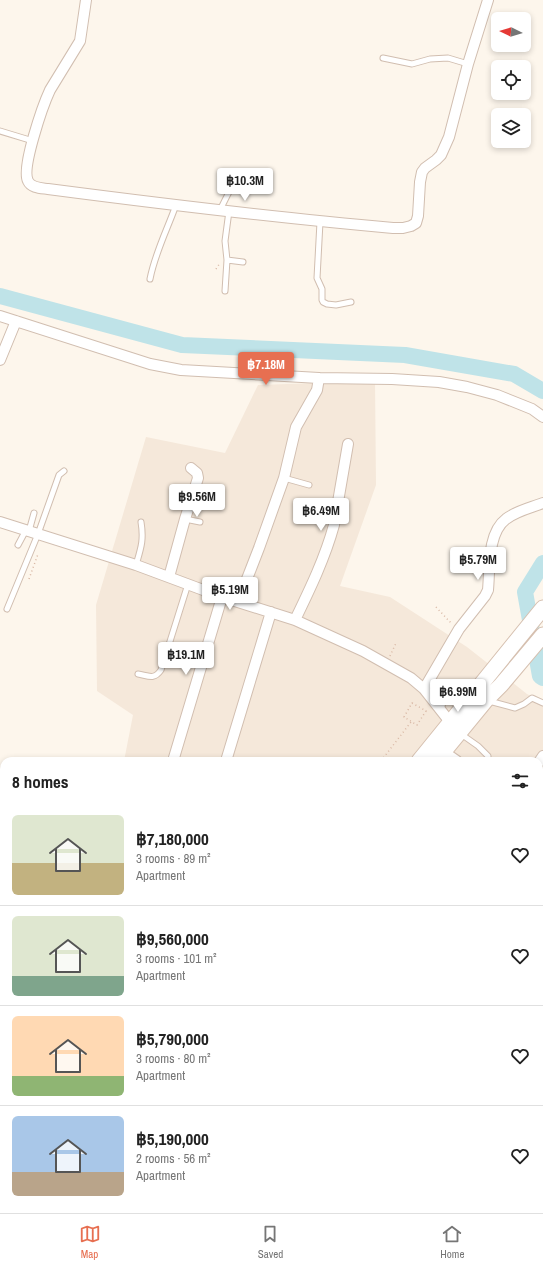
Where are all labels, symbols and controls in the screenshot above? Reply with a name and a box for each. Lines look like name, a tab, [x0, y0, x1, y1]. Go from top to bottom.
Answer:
north arrow	[491, 12, 531, 52]
map controls	[491, 12, 531, 148]
button: locate	[491, 60, 531, 100]
button: layers	[491, 108, 531, 148]
pin: ฿10.3M	[212, 168, 278, 202]
text: ฿10.3M	[226, 172, 264, 189]
pin: ฿7.18M	[233, 352, 299, 386]
text: ฿7.18M	[247, 356, 285, 373]
pin: ฿9.56M	[164, 484, 230, 518]
text: ฿9.56M	[178, 488, 216, 505]
pin: ฿6.49M	[288, 498, 354, 532]
text: ฿6.49M	[302, 502, 340, 519]
pin: ฿5.79M	[445, 547, 511, 581]
text: ฿5.79M	[459, 551, 497, 568]
pin: ฿5.19M	[197, 577, 263, 611]
text: ฿5.19M	[211, 581, 249, 598]
pin: ฿19.1M	[153, 642, 219, 676]
text: ฿19.1M	[167, 646, 205, 663]
pin: ฿6.99M	[425, 679, 491, 713]
text: ฿6.99M	[439, 683, 477, 700]
text: 8 homes	[12, 770, 69, 793]
icon: filters	[509, 770, 531, 792]
text: ฿7,180,000	[136, 827, 209, 850]
icon: home	[44, 831, 92, 879]
icon: heart	[509, 844, 531, 866]
text: 3 rooms · 89 m²	[136, 850, 211, 867]
text: Apartment	[136, 867, 185, 884]
text: ฿9,560,000	[136, 927, 209, 950]
icon: home	[44, 932, 92, 980]
icon: heart	[509, 945, 531, 967]
text: 3 rooms · 101 m²	[136, 950, 217, 967]
text: Apartment	[136, 967, 185, 984]
text: ฿5,790,000	[136, 1027, 209, 1050]
icon: home	[44, 1032, 92, 1080]
icon: heart	[509, 1045, 531, 1067]
text: 3 rooms · 80 m²	[136, 1050, 211, 1067]
text: Apartment	[136, 1067, 185, 1084]
text: ฿5,190,000	[136, 1127, 209, 1150]
icon: home	[44, 1132, 92, 1180]
icon: heart	[509, 1145, 531, 1167]
text: 2 rooms · 56 m²	[136, 1150, 211, 1167]
text: Apartment	[136, 1167, 185, 1184]
tab: Map	[79, 1223, 101, 1261]
tab: Saved	[258, 1223, 283, 1261]
tab: Home	[440, 1223, 464, 1261]

